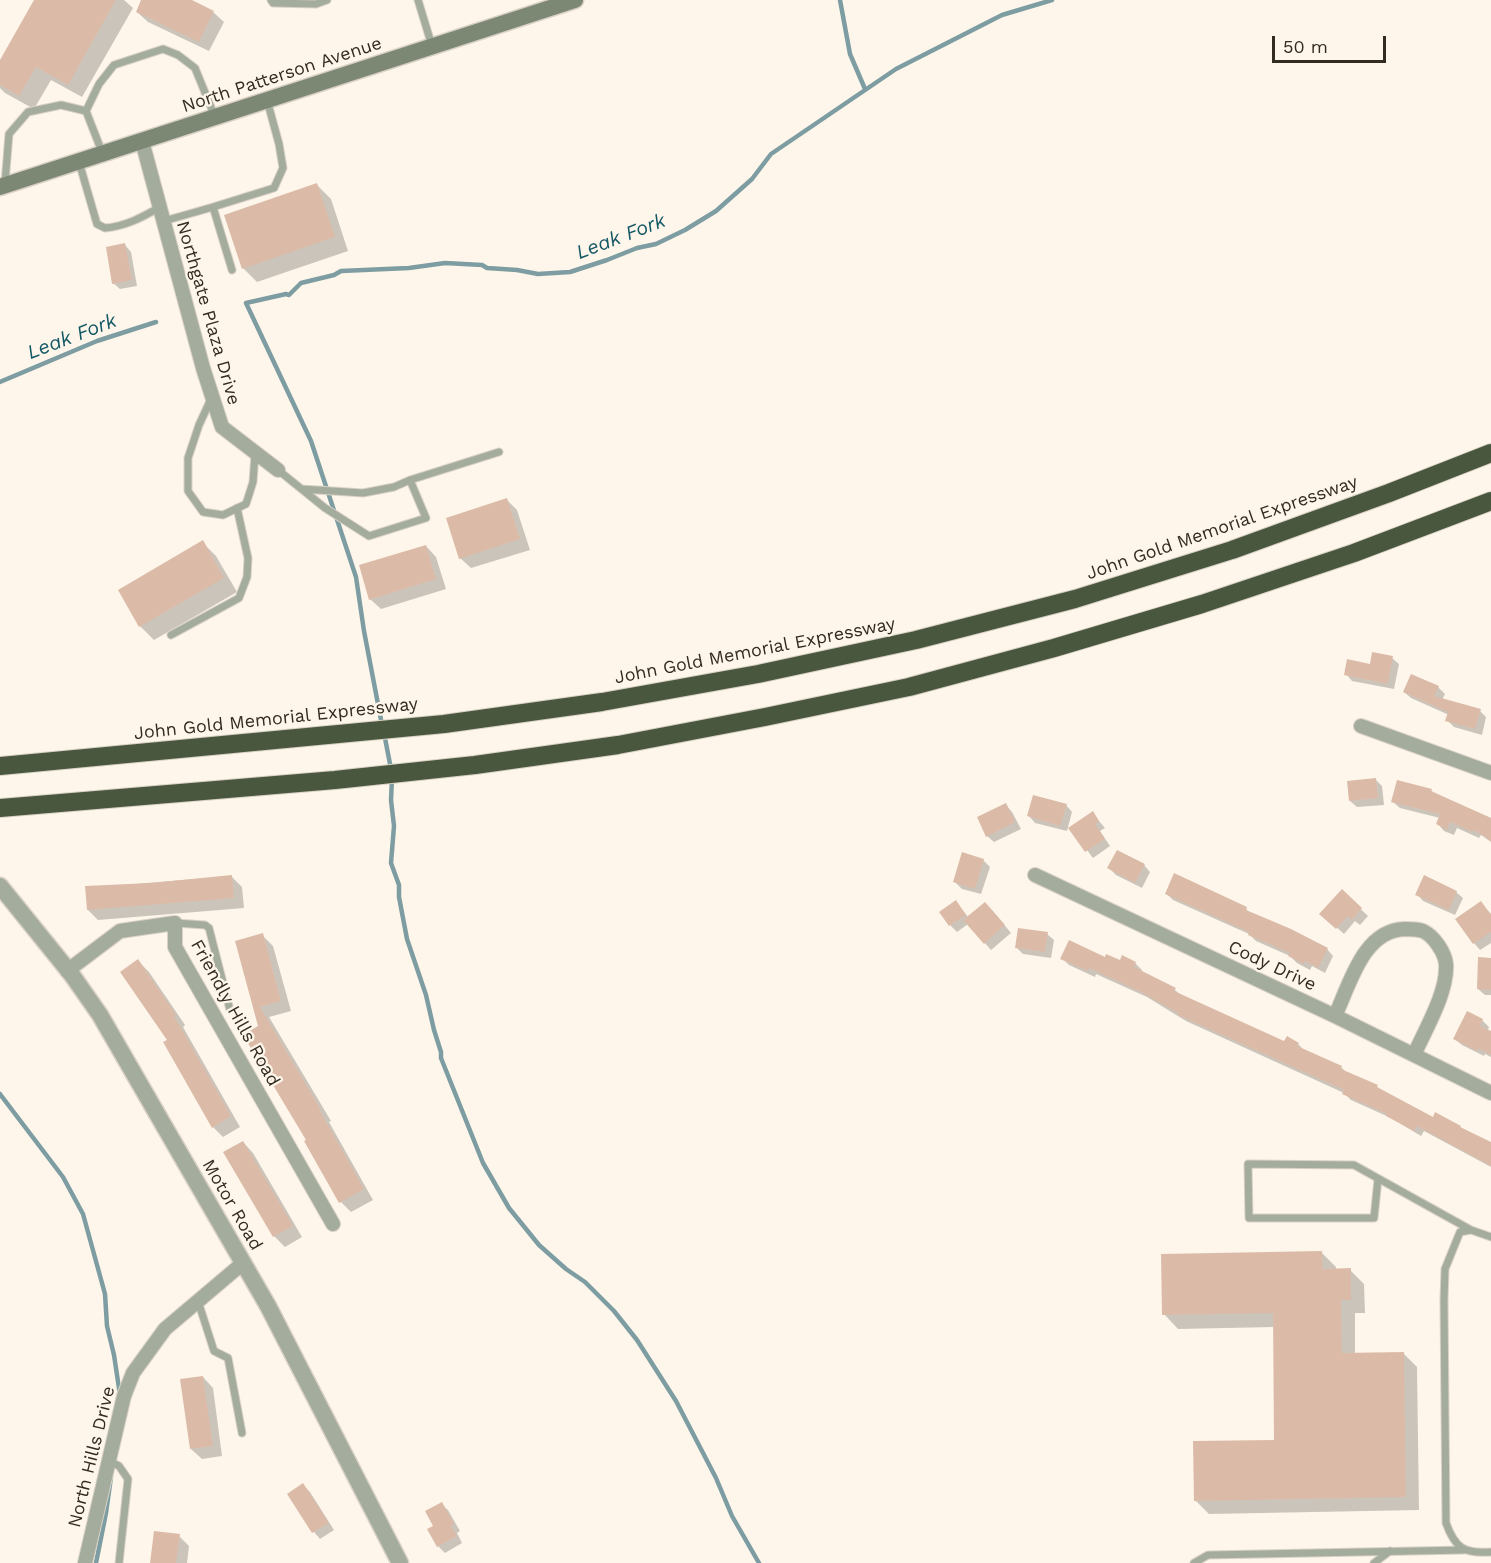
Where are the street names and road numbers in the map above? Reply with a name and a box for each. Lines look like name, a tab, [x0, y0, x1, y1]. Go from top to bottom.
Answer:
street label: North Patterson Avenue	[179, 32, 385, 118]
street label: Northgate Plaza Drive	[171, 219, 245, 407]
street label: John Gold Memorial Expressway	[1083, 471, 1361, 585]
street label: John Gold Memorial Expressway	[613, 613, 897, 689]
street label: John Gold Memorial Expressway	[133, 693, 419, 745]
street label: Friendly Hills Road	[186, 936, 284, 1090]
street label: Cody Drive	[1225, 936, 1319, 996]
street label: Motor Road	[197, 1156, 267, 1254]
street label: North Hills Drive	[64, 1384, 120, 1530]

